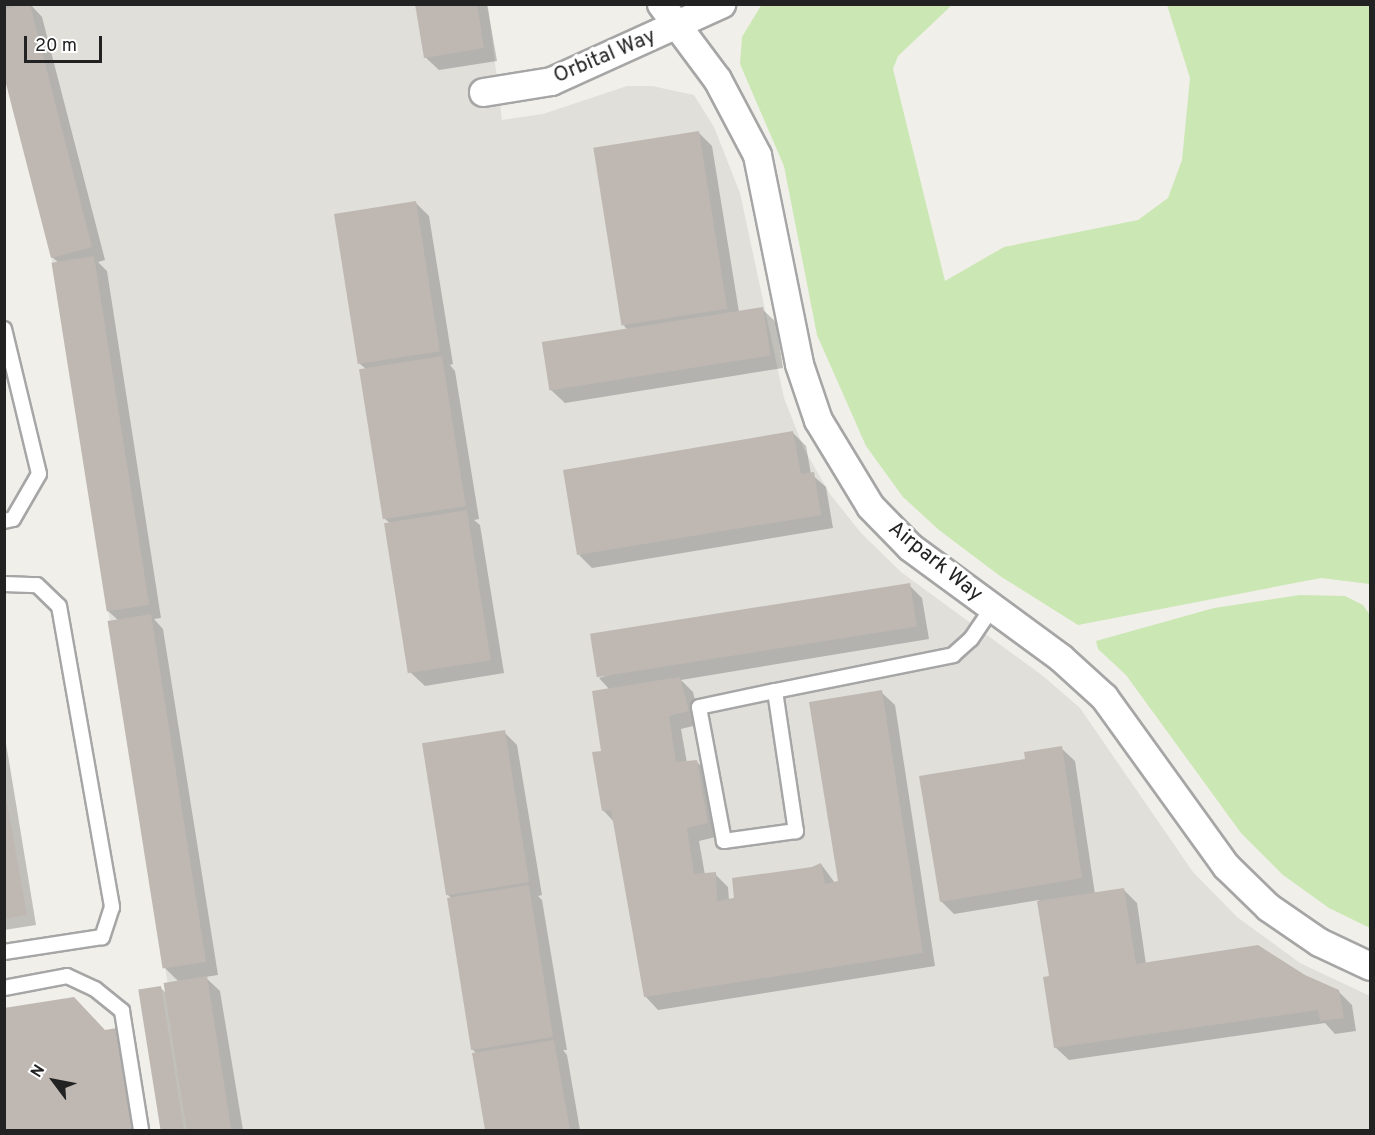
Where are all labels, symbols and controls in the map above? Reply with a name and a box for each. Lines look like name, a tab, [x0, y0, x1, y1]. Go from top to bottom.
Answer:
scale bar	[27, 24, 105, 62]
street label: Orbital Way	[550, 24, 660, 90]
text: 20 m	[35, 35, 77, 58]
street label: Airpark Way	[883, 516, 987, 608]
north arrow	[24, 1051, 84, 1111]
text: N	[27, 1061, 50, 1082]

